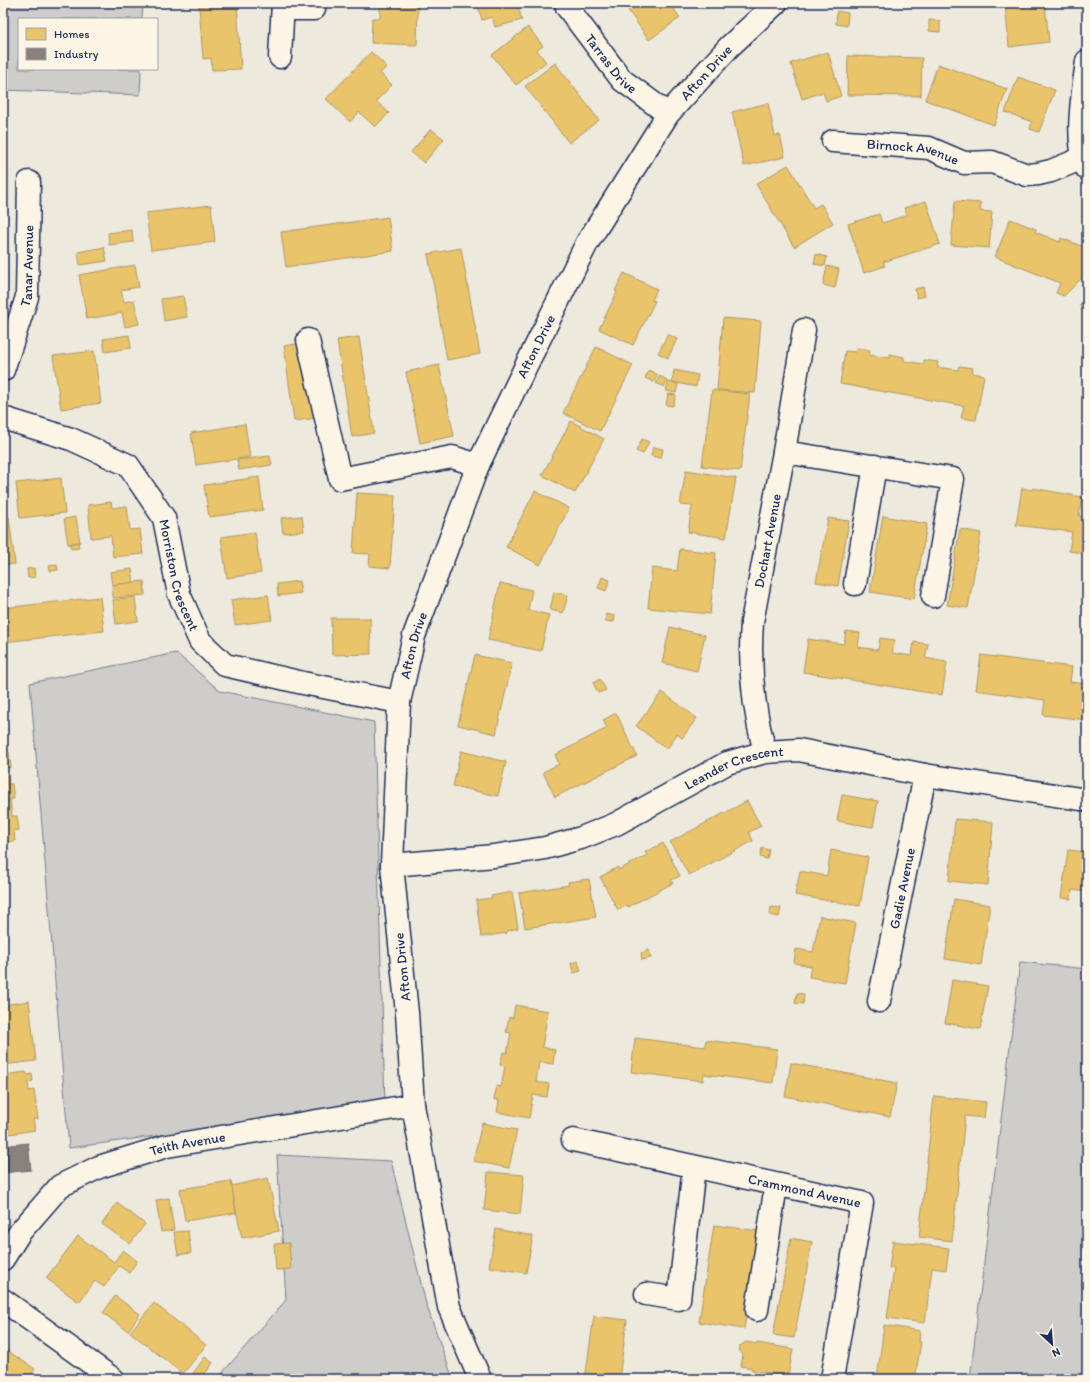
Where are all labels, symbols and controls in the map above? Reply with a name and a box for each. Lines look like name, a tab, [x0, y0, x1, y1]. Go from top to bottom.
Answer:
legend	[18, 18, 158, 70]
text: Homes	[54, 27, 90, 41]
street label: Tarras Drive	[581, 31, 640, 97]
street label: Afton Drive	[677, 41, 736, 104]
text: Industry	[54, 47, 99, 61]
street label: Birnock Avenue	[866, 135, 962, 169]
street label: Tanar Avenue	[16, 225, 37, 309]
street label: Afton Drive	[513, 312, 559, 381]
street label: Dochart Avenue	[751, 492, 785, 589]
street label: Morriston Crescent	[155, 518, 202, 634]
street label: Afton Drive	[396, 609, 431, 681]
street label: Leander Crescent	[682, 743, 784, 794]
street label: Gadie Avenue	[886, 846, 919, 931]
street label: Afton Drive	[390, 932, 415, 1002]
street label: Teith Avenue	[148, 1128, 227, 1160]
street label: Crammond Avenue	[746, 1170, 863, 1212]
north arrow	[1032, 1324, 1072, 1364]
text: N	[1050, 1345, 1062, 1360]

